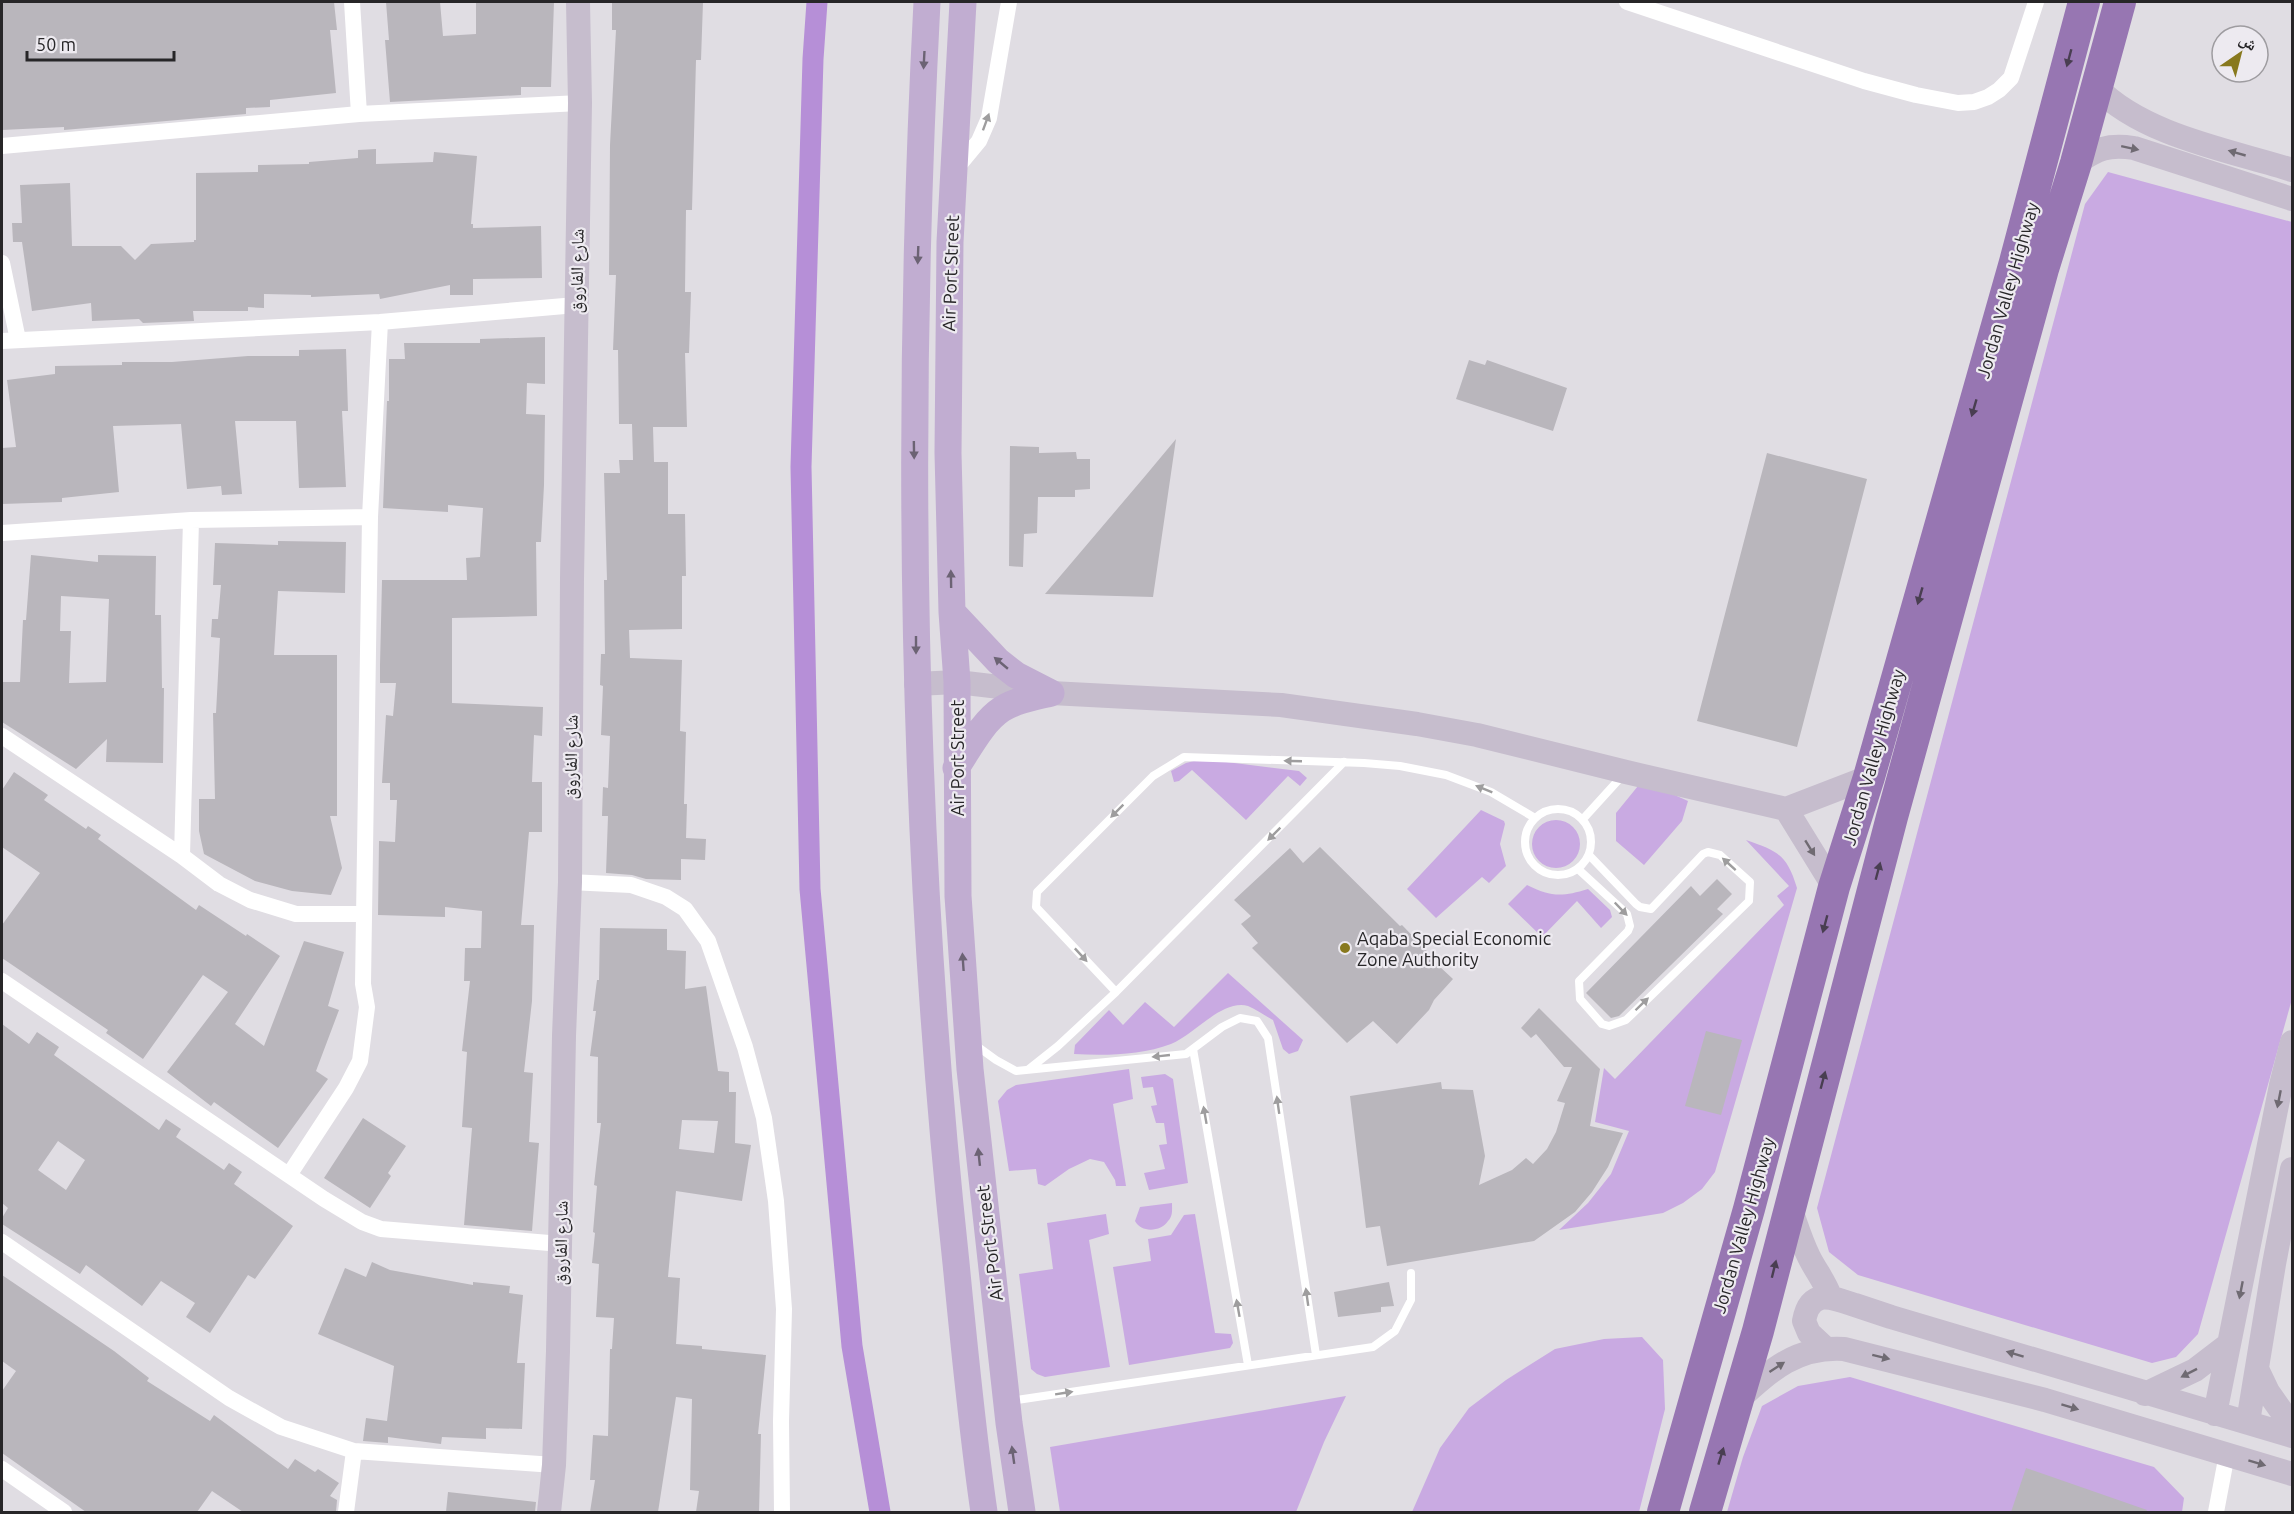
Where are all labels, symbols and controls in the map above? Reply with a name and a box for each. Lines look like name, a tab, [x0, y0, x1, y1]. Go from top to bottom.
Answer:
scale bar	[27, 24, 174, 62]
north arrow	[2210, 24, 2270, 84]
text: ش	[2236, 29, 2261, 55]
text: 50 m	[36, 34, 76, 54]
one-way arrow	[2064, 49, 2073, 67]
one-way arrow	[919, 50, 928, 69]
one-way arrow	[982, 113, 992, 131]
one-way arrow	[2121, 144, 2140, 153]
one-way arrow	[2227, 148, 2245, 157]
street label: Jordan Valley Highway	[1972, 199, 2042, 380]
street label: Air Port Street	[938, 214, 962, 332]
street label: شارع الفاروق	[565, 228, 589, 314]
one-way arrow	[914, 245, 923, 264]
one-way arrow	[1969, 399, 1978, 417]
one-way arrow	[910, 440, 919, 459]
one-way arrow	[946, 569, 956, 588]
one-way arrow	[1915, 587, 1924, 605]
one-way arrow	[911, 635, 921, 654]
one-way arrow	[993, 656, 1009, 669]
street label: Jordan Valley Highway	[1838, 666, 1908, 847]
street label: Air Port Street	[947, 700, 967, 816]
street label: شارع الفاروق	[559, 714, 583, 800]
one-way arrow	[1283, 756, 1302, 765]
one-way arrow	[1475, 784, 1493, 793]
one-way arrow	[1111, 803, 1125, 817]
one-way arrow	[1267, 826, 1281, 840]
one-way arrow	[1805, 840, 1816, 856]
one-way arrow	[1722, 857, 1737, 871]
one-way arrow	[1874, 862, 1884, 880]
one-way arrow	[1614, 901, 1628, 916]
one-way arrow	[1819, 915, 1829, 933]
place label: Aqaba Special Economic Zone Authority	[1357, 928, 1551, 969]
marker: Aqaba Special Economic Zone Authority	[1338, 941, 1352, 955]
one-way arrow	[1074, 947, 1088, 962]
one-way arrow	[958, 953, 968, 972]
one-way arrow	[1634, 998, 1648, 1012]
one-way arrow	[1152, 1051, 1171, 1061]
one-way arrow	[1819, 1071, 1829, 1089]
one-way arrow	[2273, 1089, 2283, 1108]
one-way arrow	[1274, 1095, 1283, 1114]
one-way arrow	[1200, 1106, 1209, 1125]
street label: Jordan Valley Highway	[1708, 1134, 1778, 1315]
one-way arrow	[974, 1147, 984, 1166]
street label: Air Port Street	[972, 1184, 1006, 1302]
street label: شارع الفاروق	[549, 1200, 573, 1286]
one-way arrow	[1770, 1259, 1780, 1278]
one-way arrow	[2235, 1281, 2245, 1299]
one-way arrow	[1302, 1288, 1311, 1307]
one-way arrow	[1233, 1298, 1242, 1317]
one-way arrow	[2006, 1349, 2024, 1358]
one-way arrow	[1872, 1353, 1891, 1363]
one-way arrow	[1769, 1361, 1785, 1373]
one-way arrow	[2181, 1368, 2198, 1377]
one-way arrow	[1055, 1388, 1074, 1397]
one-way arrow	[2061, 1403, 2079, 1412]
one-way arrow	[1009, 1445, 1018, 1464]
one-way arrow	[1717, 1447, 1726, 1465]
one-way arrow	[2248, 1459, 2266, 1468]

